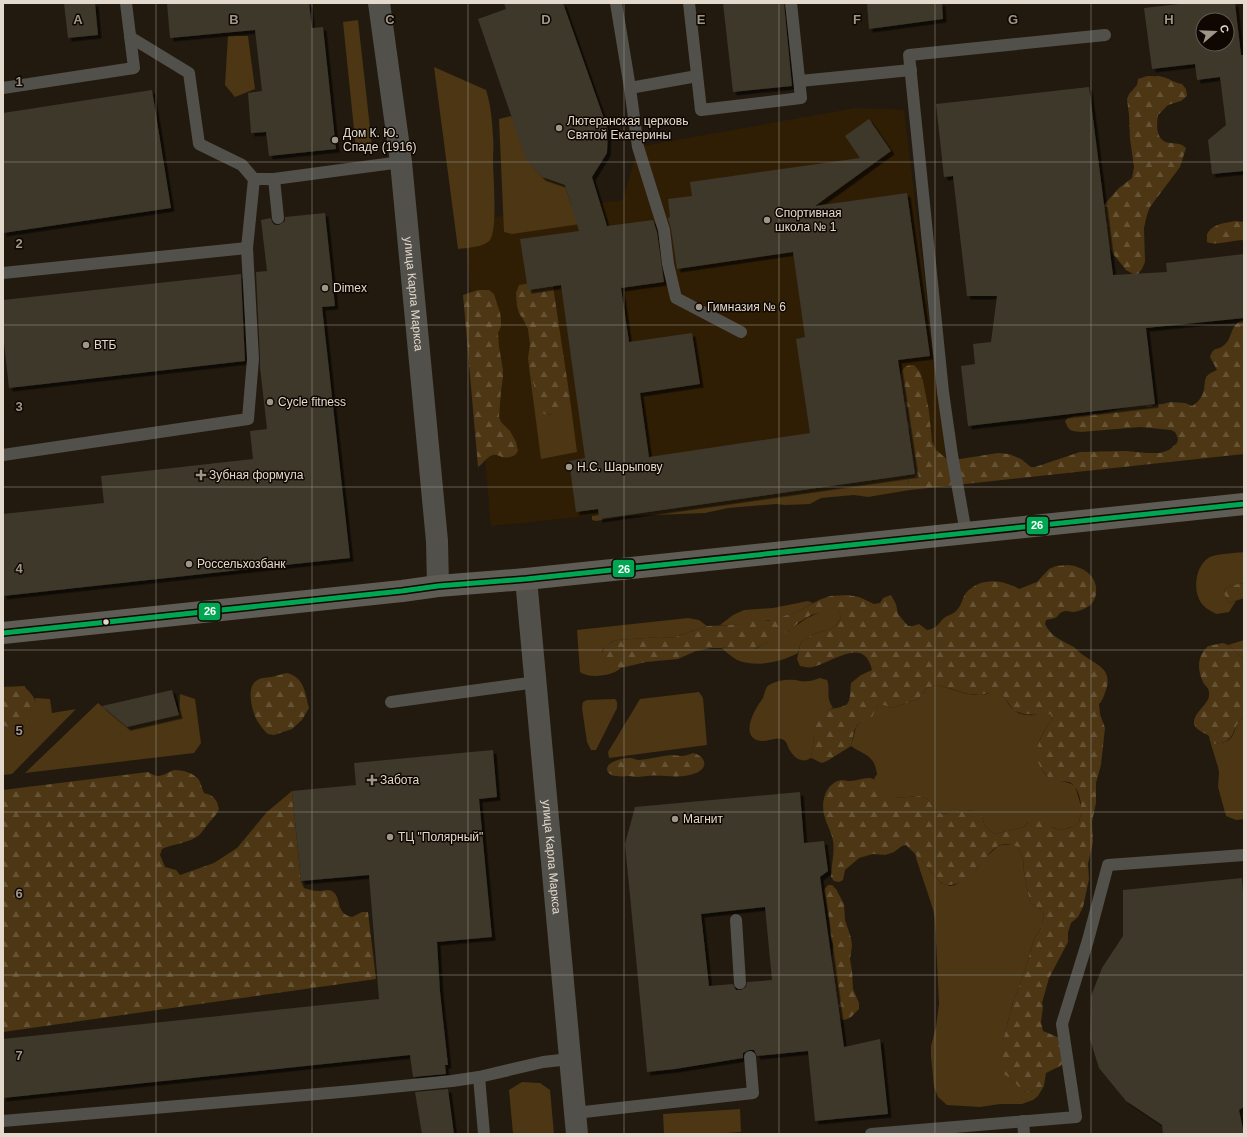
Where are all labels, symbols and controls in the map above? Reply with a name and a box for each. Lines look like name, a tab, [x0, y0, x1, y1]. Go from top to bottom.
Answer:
text: A	[73, 12, 83, 27]
text: B	[229, 12, 239, 27]
text: C	[385, 12, 395, 27]
text: D	[541, 12, 551, 27]
text: E	[697, 12, 706, 27]
text: F	[853, 12, 861, 27]
text: G	[1008, 12, 1018, 27]
text: H	[1164, 12, 1174, 27]
north arrow	[1195, 12, 1235, 52]
text: С	[1217, 23, 1231, 35]
text: 1	[15, 74, 23, 89]
place label: Лютеранская церковь Святой Екатерины	[567, 114, 688, 142]
marker: Лютеранская церковь Святой Екатерины	[554, 123, 564, 133]
place label: Дом К. Ю. Спаде (1916)	[343, 126, 417, 154]
marker: Дом К. Ю. Спаде (1916)	[330, 135, 340, 145]
place label: Спортивная школа № 1	[775, 206, 842, 234]
marker: Спортивная школа № 1	[762, 215, 772, 225]
text: 2	[15, 236, 23, 251]
street label: улица Карла Маркса	[401, 236, 426, 352]
place label: Dimex	[333, 281, 367, 295]
marker: Dimex	[320, 283, 330, 293]
place label: Гимназия № 6	[707, 300, 786, 314]
marker: Гимназия № 6	[694, 302, 704, 312]
place label: ВТБ	[94, 338, 117, 352]
marker: ВТБ	[81, 340, 91, 350]
place label: Cycle fitness	[278, 395, 346, 409]
marker: Cycle fitness	[265, 397, 275, 407]
text: 3	[15, 399, 23, 414]
place label: Н.С. Шарыпову	[577, 460, 663, 474]
marker: Н.С. Шарыпову	[564, 462, 574, 472]
place label: Зубная формула	[209, 468, 304, 482]
marker: Зубная формула	[196, 470, 206, 480]
line badge: 26	[1026, 516, 1049, 535]
text: 26	[1031, 519, 1043, 531]
place label: Россельхозбанк	[197, 557, 286, 571]
marker: Россельхозбанк	[184, 559, 194, 569]
line badge: 26	[612, 559, 635, 578]
text: 4	[15, 561, 23, 576]
text: 26	[618, 563, 630, 575]
line badge: 26	[198, 602, 221, 621]
text: 26	[204, 605, 216, 617]
unlabelled marker	[101, 617, 111, 627]
text: 5	[15, 723, 23, 738]
place label: Забота	[380, 773, 420, 787]
marker: Забота	[367, 775, 377, 785]
street label: улица Карла Маркса	[539, 799, 564, 915]
place label: Магнит	[683, 812, 724, 826]
marker: Магнит	[670, 814, 680, 824]
place label: ТЦ "Полярный"	[398, 830, 483, 844]
marker: ТЦ "Полярный"	[385, 832, 395, 842]
text: 6	[15, 886, 23, 901]
text: 7	[15, 1048, 23, 1063]

